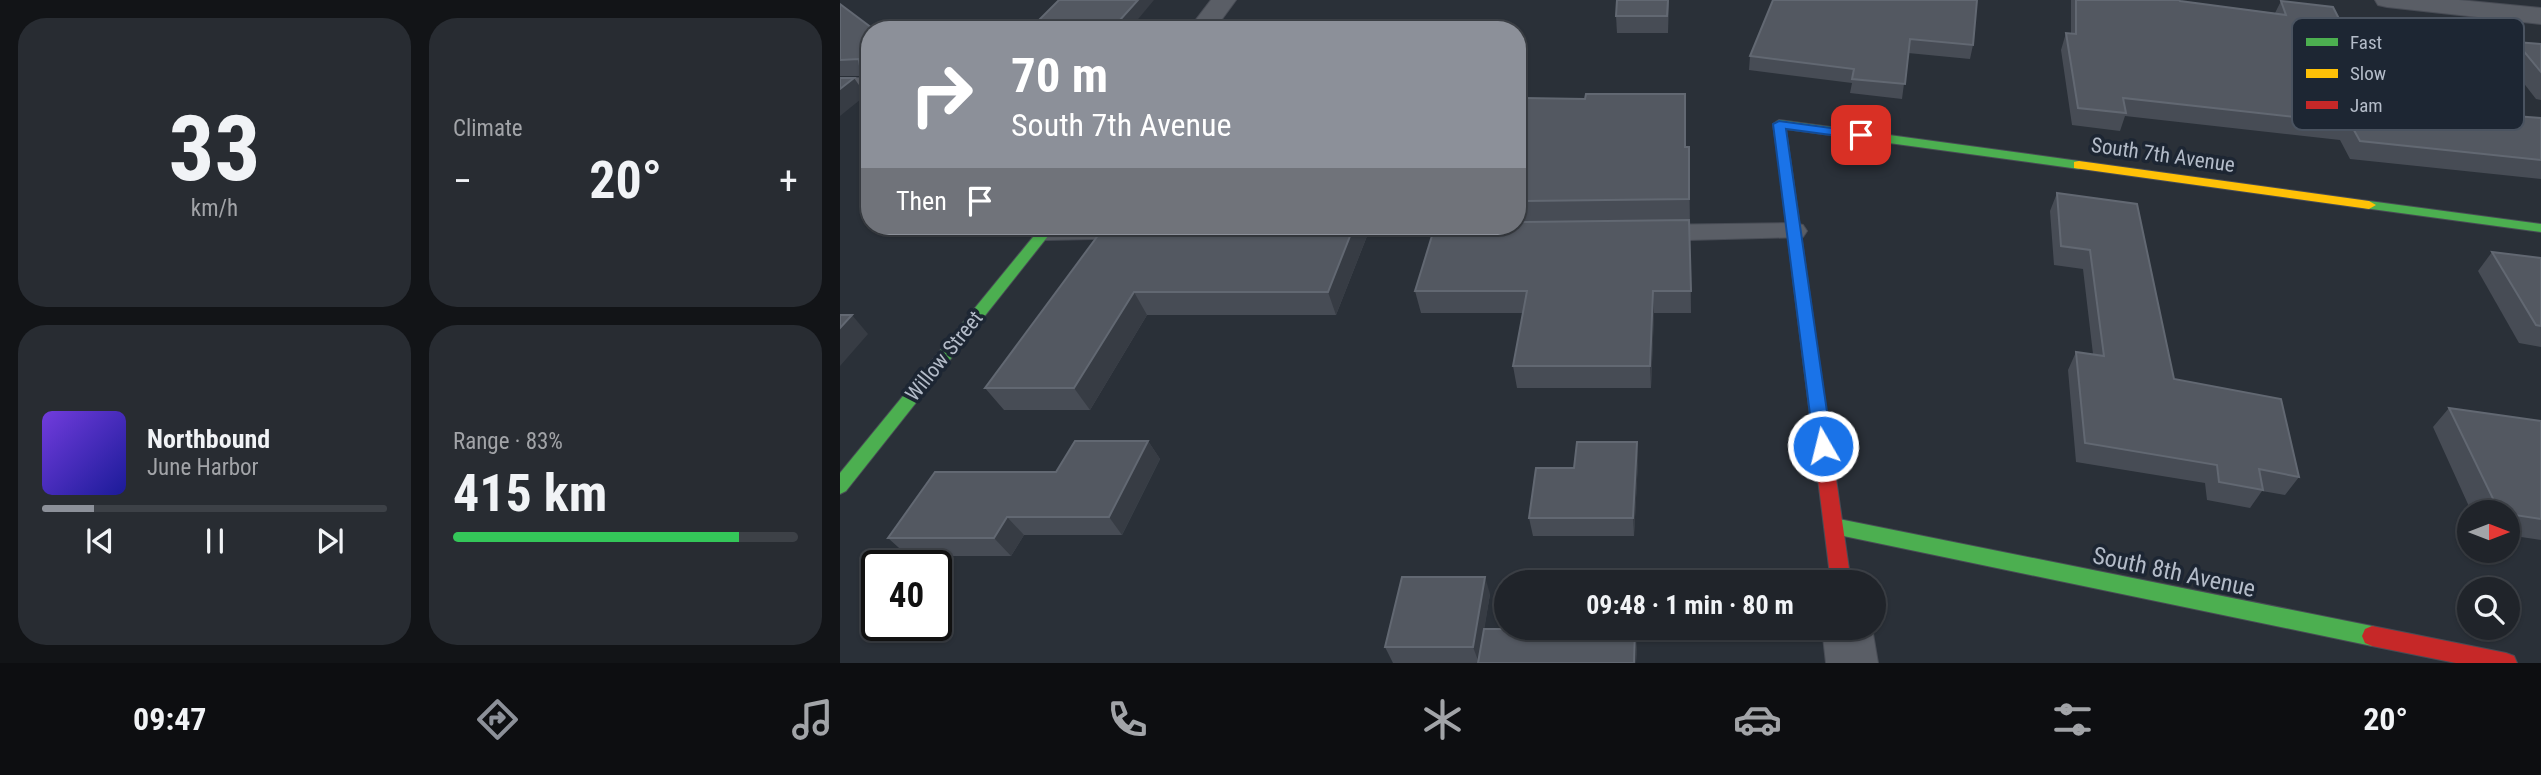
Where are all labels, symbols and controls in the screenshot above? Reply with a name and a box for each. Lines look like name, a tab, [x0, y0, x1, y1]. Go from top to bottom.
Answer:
legend	[2292, 18, 2524, 130]
text: Fast	[2350, 31, 2382, 54]
text: 70 m	[1011, 47, 1108, 104]
icon: right	[896, 49, 987, 140]
text: Slow	[2350, 62, 2386, 85]
text: Jam	[2350, 94, 2383, 117]
text: 33	[169, 96, 260, 202]
pin	[1831, 105, 1891, 165]
text: South 7th Avenue	[1011, 106, 1232, 144]
text: Climate	[453, 115, 523, 142]
icon: arrive	[1842, 116, 1880, 154]
street label: South 7th Avenue	[2090, 133, 2236, 177]
text: 20°	[589, 150, 662, 211]
text: −	[453, 159, 472, 203]
text: +	[779, 159, 798, 203]
icon: arrive	[961, 182, 999, 220]
text: Then	[896, 186, 947, 216]
text: km/h	[191, 195, 238, 222]
street label: Willow Street	[900, 306, 988, 406]
position arrow	[1786, 409, 1860, 483]
text: Northbound	[147, 424, 270, 454]
text: Range · 83%	[453, 428, 563, 455]
text: June Harbor	[147, 454, 259, 481]
text: 415 km	[453, 463, 607, 524]
north arrow	[2457, 500, 2520, 564]
map controls	[2457, 500, 2520, 640]
icon: previous	[81, 522, 119, 560]
icon: pause	[196, 522, 234, 560]
icon: next	[311, 522, 349, 560]
street label: South 8th Avenue	[2090, 541, 2258, 603]
speed limit sign: 40	[861, 550, 952, 641]
button: search	[2457, 577, 2520, 640]
text: 09:48 · 1 min · 80 m	[1586, 590, 1794, 620]
icon: directions	[473, 695, 522, 744]
icon: music	[788, 695, 837, 744]
icon: phone	[1103, 695, 1152, 744]
icon: climate	[1418, 695, 1467, 744]
icon: car	[1733, 695, 1782, 744]
icon: filters	[2048, 695, 2097, 744]
text: 09:47	[133, 700, 206, 738]
text: 20°	[2363, 700, 2408, 738]

